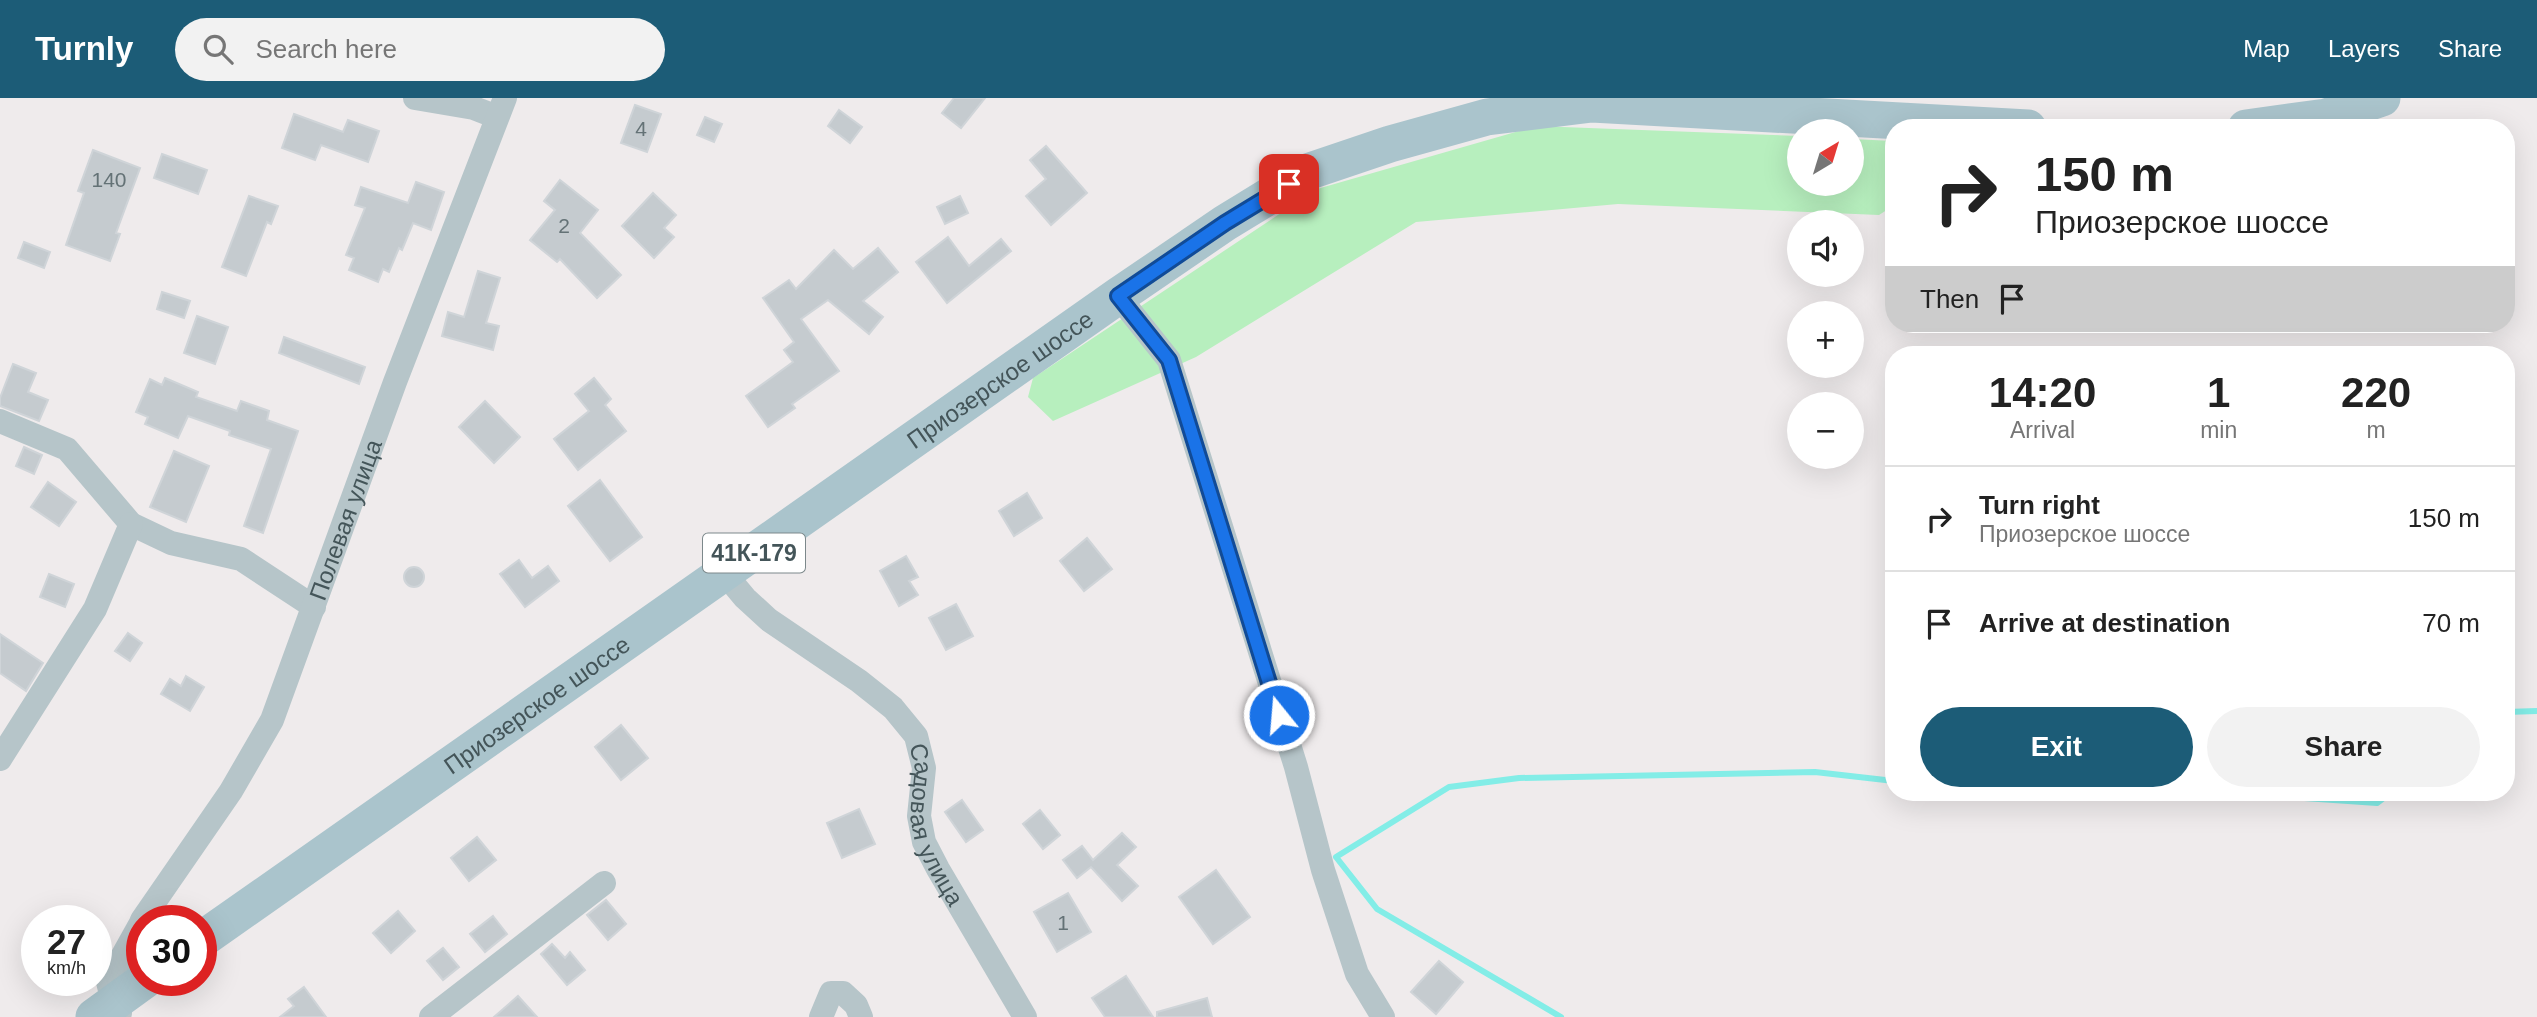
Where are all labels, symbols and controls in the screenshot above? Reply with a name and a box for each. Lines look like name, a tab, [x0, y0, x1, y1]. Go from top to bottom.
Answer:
search box	[175, 18, 665, 81]
text: Turnly	[35, 30, 133, 67]
icon: search	[199, 30, 237, 68]
text: Search here	[255, 34, 397, 64]
text: Map	[2243, 35, 2290, 62]
text: Layers	[2328, 35, 2400, 62]
text: Share	[2438, 35, 2502, 62]
house number: 4	[635, 117, 647, 140]
north arrow	[1787, 119, 1864, 196]
map controls	[1787, 119, 1864, 469]
icon: right	[1920, 147, 2011, 238]
text: 150 m	[2035, 147, 2174, 201]
pin	[1259, 154, 1319, 214]
icon: arrive	[1270, 165, 1308, 203]
house number: 140	[91, 168, 127, 191]
text: Приозерское шоссе	[2035, 204, 2329, 240]
button: sound	[1787, 210, 1864, 287]
house number: 2	[558, 214, 570, 237]
icon: arrive	[1993, 280, 2031, 318]
text: Then	[1920, 284, 1979, 314]
button: +	[1787, 301, 1864, 378]
street label: Приозерское шоссе	[902, 305, 1098, 454]
text: 14:20	[1989, 369, 2096, 416]
text: 1	[2207, 369, 2230, 416]
text: 220	[2341, 369, 2411, 416]
button: −	[1787, 392, 1864, 469]
text: Arrival	[2010, 417, 2075, 443]
text: min	[2200, 417, 2237, 443]
text: m	[2367, 417, 2386, 443]
street label: Полевая улица	[303, 435, 387, 604]
text: Turn right	[1979, 490, 2100, 520]
icon: right	[1920, 500, 1958, 538]
text: 150 m	[2408, 503, 2480, 533]
text: Приозерское шоссе	[1979, 521, 2190, 547]
road number: 41К-179	[703, 534, 805, 573]
icon: arrive	[1920, 605, 1958, 643]
text: Arrive at destination	[1979, 608, 2230, 638]
text: 70 m	[2422, 608, 2480, 638]
street label: Приозерское шоссе	[438, 630, 635, 779]
position arrow	[1242, 678, 1316, 752]
button: Exit	[1920, 707, 2193, 787]
button: Share	[2207, 707, 2480, 787]
street label: Садовая улица	[905, 740, 970, 911]
speed limit sign: 30	[126, 905, 217, 996]
house number: 1	[1057, 911, 1069, 934]
text: 27	[47, 922, 86, 961]
text: km/h	[47, 958, 86, 978]

